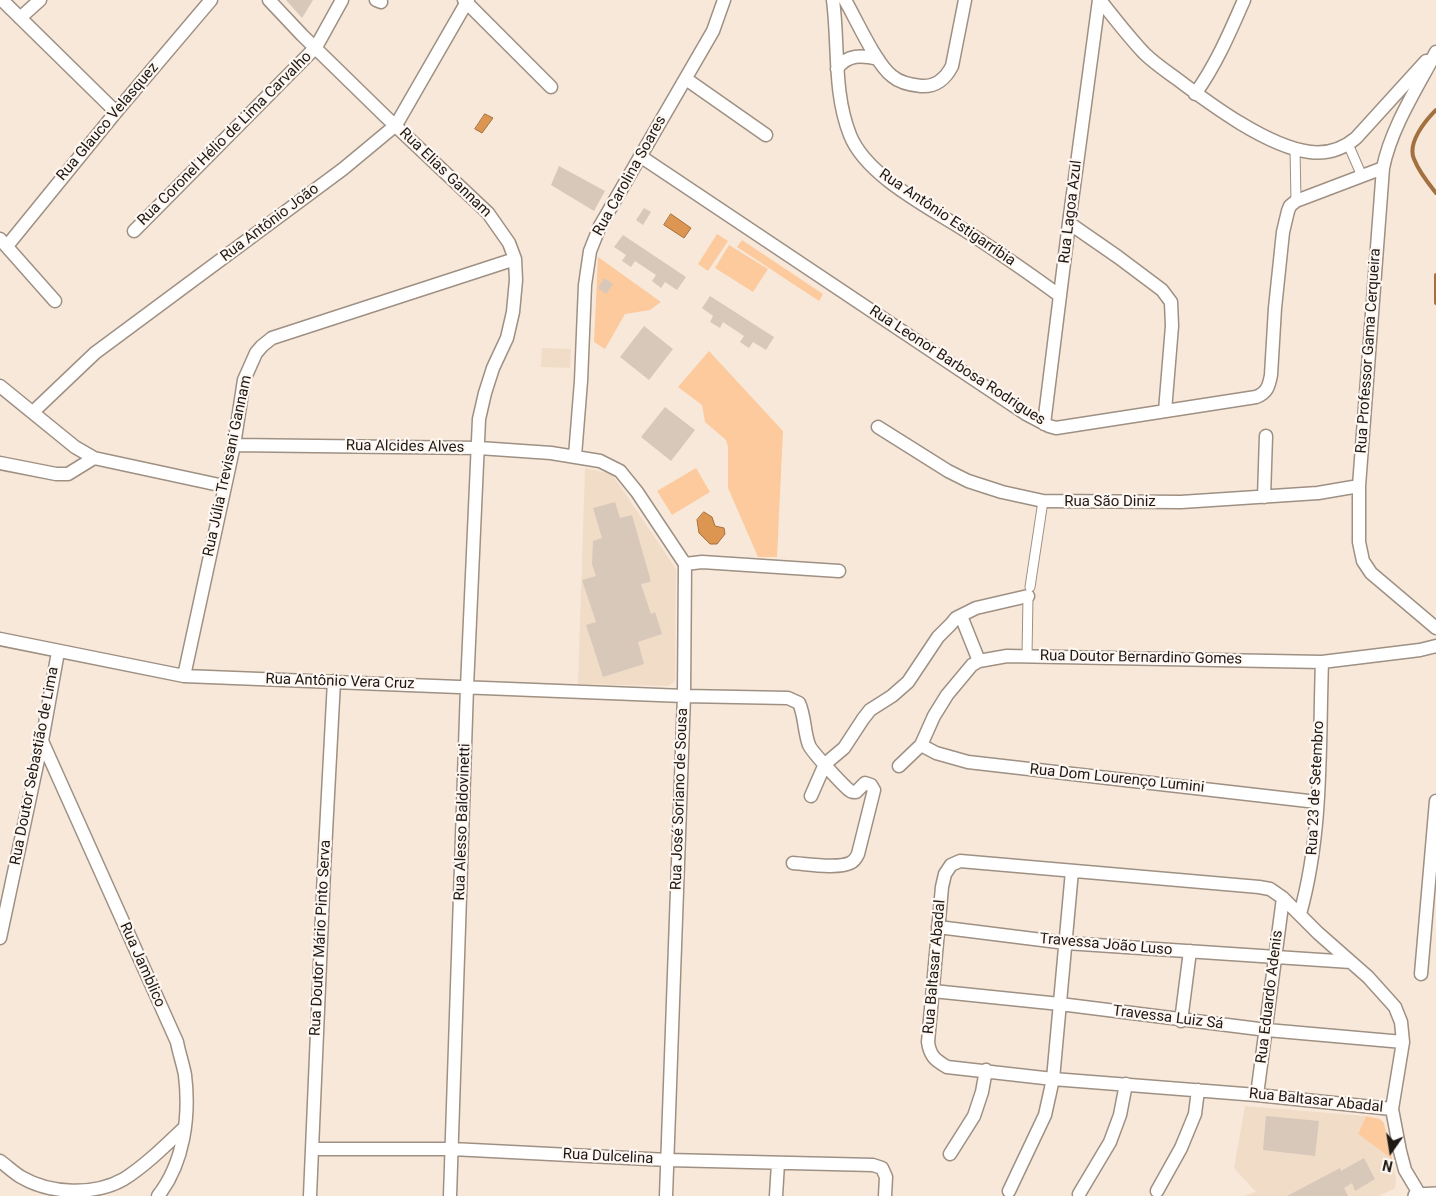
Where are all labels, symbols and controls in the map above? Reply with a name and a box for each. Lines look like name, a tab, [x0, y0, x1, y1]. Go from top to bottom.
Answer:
street label: Rua Coronel Hélio de Lima Carvalho	[134, 48, 316, 230]
street label: Rua Glauco Velasquez	[53, 59, 163, 185]
street label: Rua Carolina Soares	[590, 113, 670, 239]
street label: Rua Elias Gannam	[395, 124, 495, 222]
street label: Rua Lagoa Azul	[1056, 159, 1086, 265]
street label: Rua Antônio Estigarríbia	[875, 166, 1019, 270]
street label: Rua Antônio João	[217, 180, 323, 266]
street label: Rua Professor Gama Cerqueira	[1353, 248, 1385, 454]
street label: Rua Leonor Barbosa Rodrigues	[866, 302, 1048, 430]
street label: Rua Júlia Trevisani Gannam	[200, 374, 256, 558]
street label: Rua Alcides Alves	[346, 437, 464, 457]
street label: Rua São Diniz	[1064, 493, 1156, 511]
street label: Rua Doutor Bernardino Gomes	[1040, 647, 1242, 669]
street label: Rua Doutor Sebastião de Lima	[7, 665, 63, 867]
street label: Rua Antônio Vera Cruz	[265, 670, 415, 694]
street label: Rua José Soriano de Sousa	[668, 708, 692, 890]
street label: Rua 23 de Setembro	[1303, 720, 1329, 856]
street label: Rua Alesso Baldovinetti	[451, 743, 475, 901]
street label: Rua Dom Lourenço Lumini	[1029, 761, 1205, 797]
street label: Rua Doutor Mário Pinto Serva	[307, 840, 335, 1036]
street label: Rua Baltasar Abadal	[920, 899, 950, 1035]
street label: Rua Jamblico	[115, 920, 169, 1010]
street label: Rua Eduardo Adenis	[1253, 929, 1287, 1065]
street label: Travessa João Luso	[1039, 930, 1173, 960]
street label: Travessa Luiz Sá	[1112, 1002, 1224, 1034]
street label: Rua Baltasar Abadal	[1248, 1085, 1384, 1117]
north arrow	[1366, 1126, 1416, 1176]
street label: Rua Dulcelina	[562, 1146, 654, 1168]
text: N	[1381, 1157, 1394, 1175]

